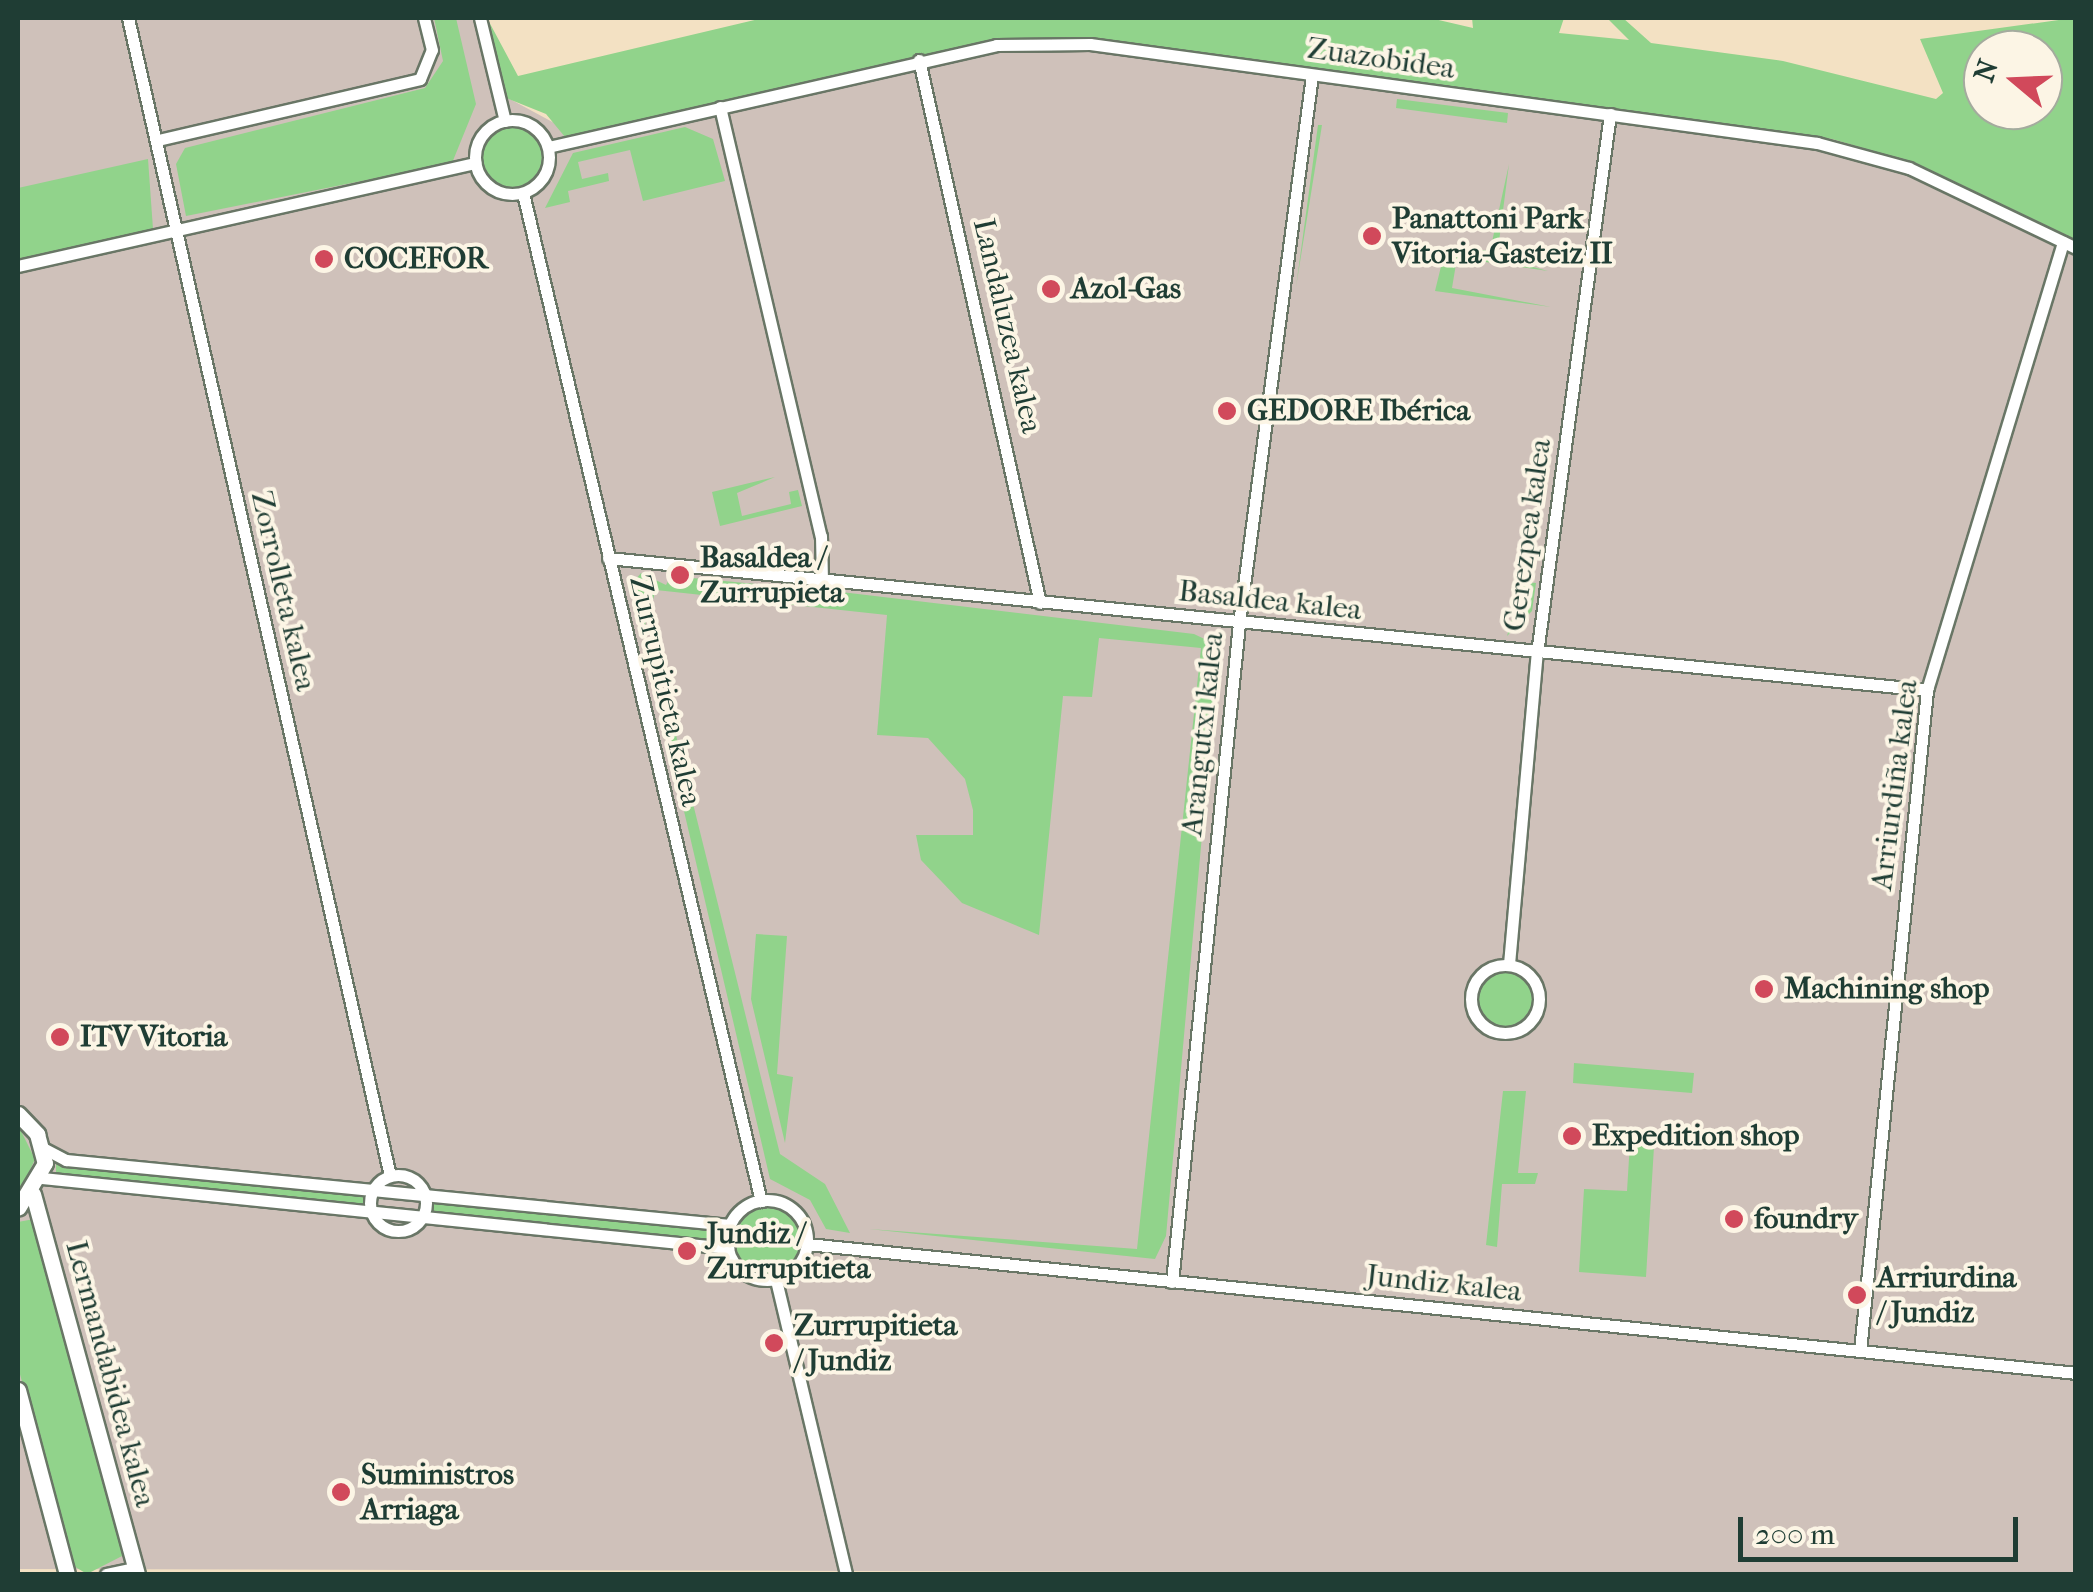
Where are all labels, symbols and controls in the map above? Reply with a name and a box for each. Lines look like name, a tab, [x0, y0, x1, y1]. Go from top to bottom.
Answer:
north arrow	[1963, 30, 2063, 130]
street label: Zuazobidea	[1305, 31, 1457, 87]
text: N	[1967, 55, 2005, 86]
place label: Panattoni Park Vitoria-Gasteiz II	[1392, 201, 1613, 272]
street label: Landaluzea kalea	[965, 215, 1049, 437]
marker: Panattoni Park Vitoria-Gasteiz II	[1361, 225, 1383, 247]
place label: COCEFOR	[344, 241, 488, 277]
marker: COCEFOR	[313, 248, 335, 270]
place label: Azol-Gas	[1071, 271, 1181, 307]
marker: Azol-Gas	[1040, 278, 1062, 300]
place label: GEDORE Ibérica	[1247, 393, 1470, 429]
marker: GEDORE Ibérica	[1216, 400, 1238, 422]
street label: Gerezpea kalea	[1497, 436, 1559, 634]
street label: Zorrolleta kalea	[243, 488, 323, 694]
place label: Basaldea / Zurrupieta	[700, 540, 844, 610]
marker: Basaldea / Zurrupieta	[669, 564, 691, 586]
street label: Zurrupitieta kalea	[621, 572, 709, 810]
street label: Basaldea kalea	[1177, 573, 1363, 629]
street label: Arangutxi kalea	[1174, 630, 1232, 838]
street label: Arriurdiña kalea	[1864, 678, 1926, 892]
place label: Machining shop	[1784, 971, 1989, 1007]
marker: Machining shop	[1753, 978, 1775, 1000]
place label: ITV Vitoria	[80, 1019, 227, 1055]
marker: ITV Vitoria	[49, 1026, 71, 1048]
place label: Expedition shop	[1592, 1118, 1799, 1154]
marker: Expedition shop	[1561, 1125, 1583, 1147]
place label: foundry	[1754, 1201, 1858, 1237]
marker: foundry	[1723, 1208, 1745, 1230]
place label: Jundiz / Zurrupitieta	[707, 1216, 870, 1286]
street label: Lermandabidea kalea	[57, 1237, 163, 1511]
marker: Jundiz / Zurrupitieta	[676, 1240, 698, 1262]
street label: Jundiz kalea	[1365, 1258, 1523, 1310]
place label: Arriurdina / Jundiz	[1877, 1260, 2016, 1330]
marker: Arriurdina / Jundiz	[1846, 1284, 1868, 1306]
place label: Zurrupitieta / Jundiz	[794, 1308, 957, 1378]
marker: Zurrupitieta / Jundiz	[763, 1332, 785, 1354]
place label: Suministros Arriaga	[361, 1457, 514, 1528]
marker: Suministros Arriaga	[330, 1481, 352, 1503]
scale bar	[1743, 1497, 2023, 1559]
text: 200 m	[1755, 1517, 1835, 1552]

